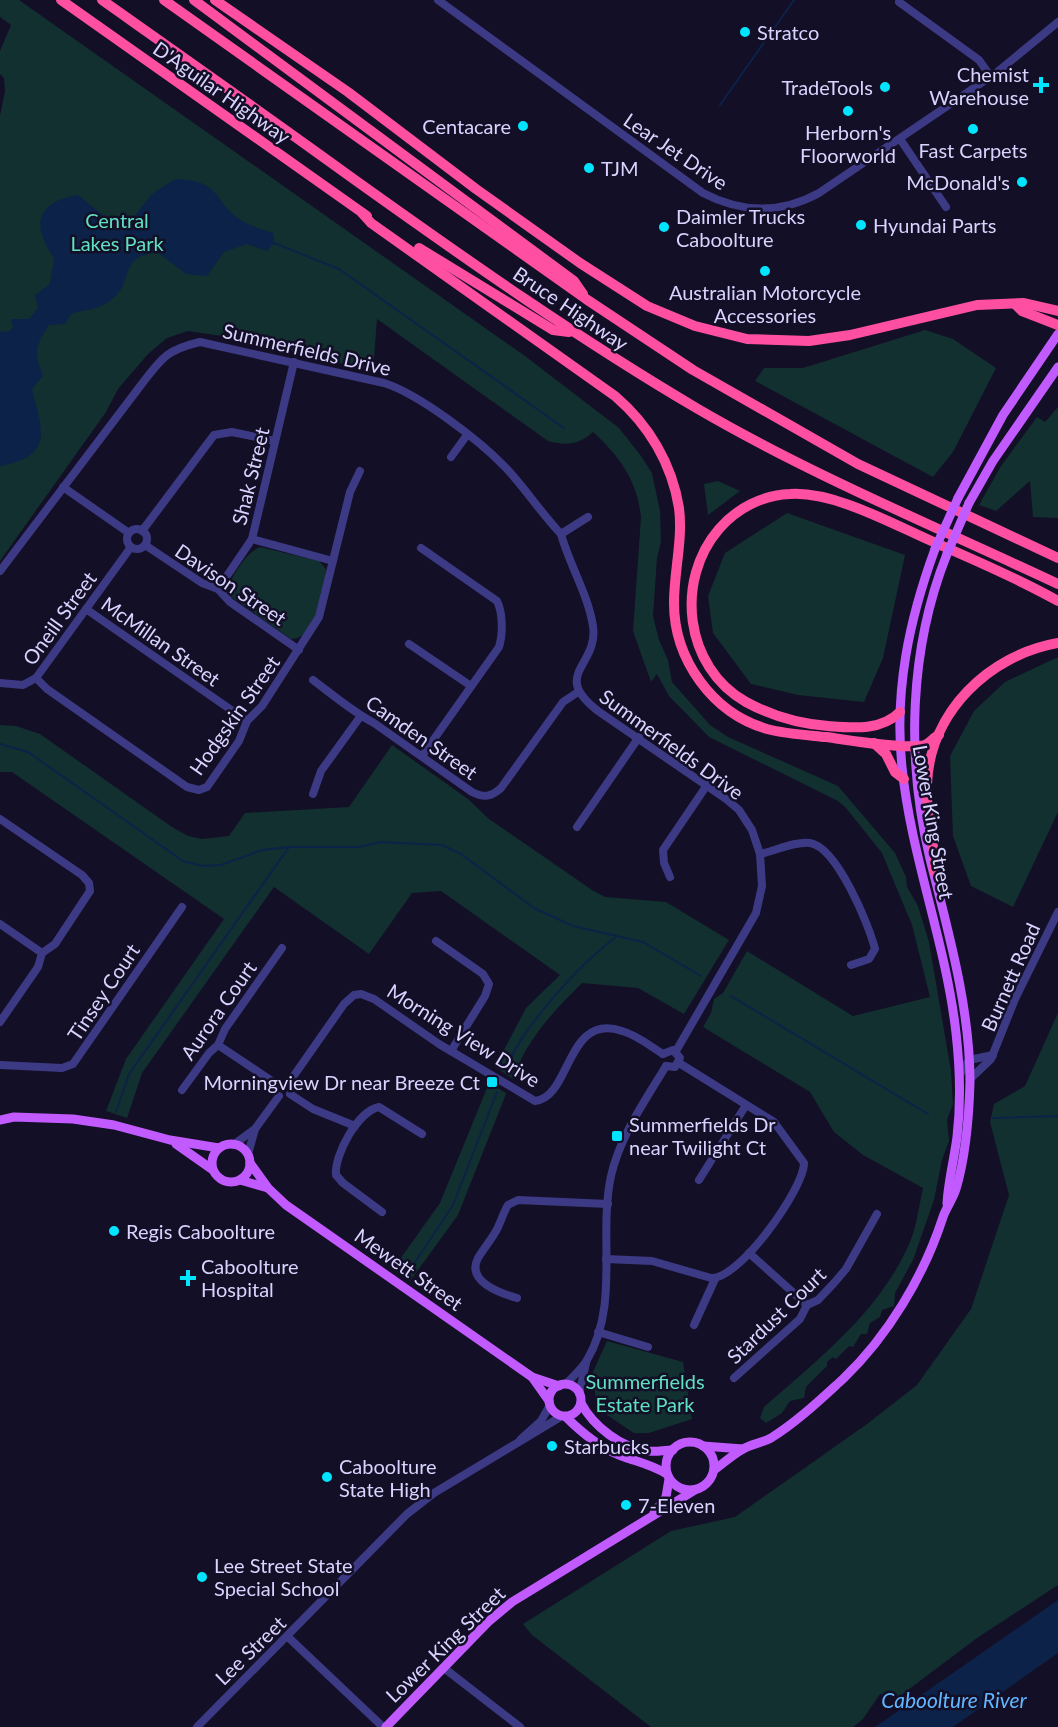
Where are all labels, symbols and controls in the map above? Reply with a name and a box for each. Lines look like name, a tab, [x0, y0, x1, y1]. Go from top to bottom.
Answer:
place label: Stratco	[757, 20, 819, 44]
marker: Stratco	[738, 25, 752, 39]
street label: D'Aguilar Highway	[149, 36, 296, 149]
place label: Chemist Warehouse	[929, 62, 1029, 109]
place label: TradeTools	[781, 75, 873, 99]
marker: Chemist Warehouse	[1034, 78, 1048, 92]
marker: TradeTools	[878, 80, 892, 94]
marker: Herborn's Floorworld	[841, 104, 855, 118]
street label: Lear Jet Drive	[620, 107, 732, 195]
place label: Centacare	[422, 114, 511, 138]
marker: Centacare	[516, 119, 530, 133]
place label: Herborn's Floorworld	[800, 120, 896, 167]
marker: Fast Carpets	[966, 122, 980, 136]
place label: Fast Carpets	[919, 138, 1027, 162]
place label: TJM	[601, 156, 638, 180]
marker: TJM	[582, 161, 596, 175]
place label: McDonald's	[906, 170, 1010, 194]
marker: McDonald's	[1015, 175, 1029, 189]
place label: Daimler Trucks Caboolture	[676, 204, 805, 251]
park label: Central Lakes Park	[70, 208, 164, 255]
place label: Hyundai Parts	[873, 213, 996, 237]
marker: Hyundai Parts	[854, 218, 868, 232]
marker: Daimler Trucks Caboolture	[657, 220, 671, 234]
street label: Bruce Highway	[509, 261, 633, 356]
marker: Australian Motorcycle Accessories	[758, 264, 772, 278]
place label: Australian Motorcycle Accessories	[669, 280, 861, 327]
street label: Summerfields Drive	[221, 318, 393, 380]
street label: Shak Street	[226, 425, 274, 527]
street label: Davison Street	[171, 538, 291, 630]
street label: Oneill Street	[17, 567, 101, 669]
street label: McMillan Street	[97, 591, 225, 691]
street label: Hodgskin Street	[184, 651, 284, 779]
street label: Summerfields Drive	[595, 684, 749, 804]
street label: Camden Street	[362, 690, 482, 784]
street label: Lower King Street	[909, 743, 959, 901]
street label: Burnett Road	[975, 919, 1045, 1035]
street label: Tinsey Court	[62, 939, 144, 1045]
street label: Aurora Court	[175, 956, 261, 1064]
street label: Morning View Drive	[383, 978, 545, 1092]
place label: Morningview Dr near Breeze Ct	[204, 1070, 480, 1094]
marker: Morningview Dr near Breeze Ct	[485, 1075, 499, 1089]
place label: Summerfields Dr near Twilight Ct	[629, 1112, 776, 1159]
marker: Summerfields Dr near Twilight Ct	[610, 1129, 624, 1143]
place label: Regis Caboolture	[126, 1219, 275, 1243]
street label: Mewett Street	[350, 1223, 468, 1315]
marker: Regis Caboolture	[107, 1224, 121, 1238]
place label: Caboolture Hospital	[201, 1254, 299, 1301]
street label: Stardust Court	[722, 1262, 830, 1368]
marker: Caboolture Hospital	[179, 1269, 197, 1287]
park label: Summerfields Estate Park	[585, 1369, 705, 1416]
place label: Starbucks	[564, 1434, 650, 1458]
marker: Starbucks	[545, 1439, 559, 1453]
place label: Caboolture State High	[339, 1454, 437, 1501]
marker: Caboolture State High	[320, 1470, 334, 1484]
place label: 7-Eleven	[638, 1493, 715, 1517]
marker: 7-Eleven	[619, 1498, 633, 1512]
place label: Lee Street State Special School	[214, 1553, 353, 1600]
marker: Lee Street State Special School	[195, 1570, 209, 1584]
street label: Lower King Street	[380, 1581, 510, 1707]
street label: Lee Street	[210, 1611, 290, 1689]
water label: Caboolture River	[881, 1687, 1028, 1712]

